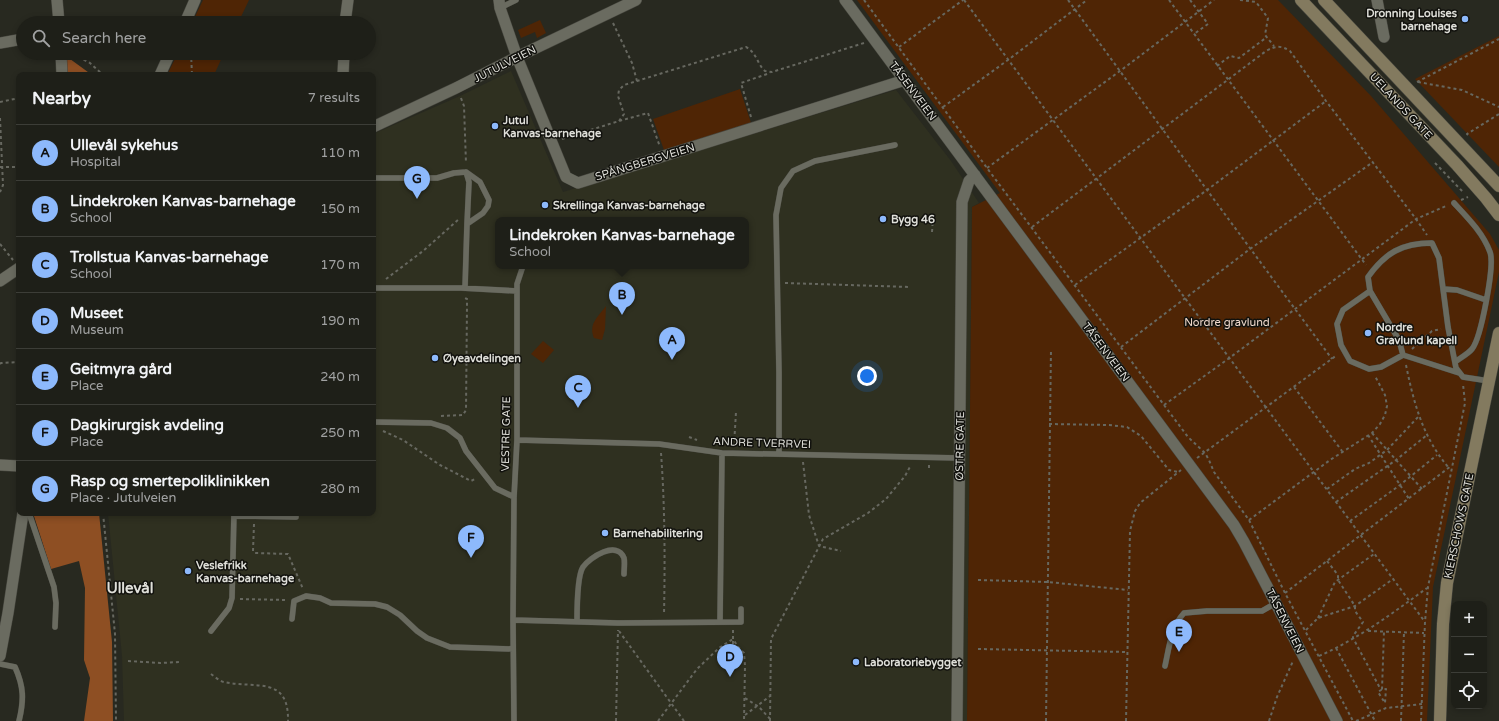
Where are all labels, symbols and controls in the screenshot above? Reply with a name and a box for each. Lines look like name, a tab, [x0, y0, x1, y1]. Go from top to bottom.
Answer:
place label: Dronning Louises barnehage	[1366, 7, 1458, 34]
marker: Dronning Louises barnehage	[1460, 14, 1470, 24]
search box	[16, 16, 376, 60]
icon: search	[30, 27, 52, 49]
text: Search here	[62, 29, 146, 47]
street label: JUTULVEIEN	[472, 43, 538, 85]
street label: TÅSENVEIEN	[887, 58, 940, 123]
street label: UELANDS GATE	[1367, 70, 1435, 142]
text: Nearby	[32, 88, 91, 109]
text: 7 results	[308, 90, 360, 106]
place label: Jutul Kanvas-barnehage	[502, 114, 602, 141]
marker: Jutul Kanvas-barnehage	[490, 121, 500, 131]
text: Ullevål sykehus	[70, 136, 178, 154]
street label: SPÅNGBERGVEIEN	[593, 140, 696, 183]
text: A	[40, 145, 50, 161]
text: 110 m	[320, 145, 360, 161]
text: Hospital	[70, 154, 121, 170]
pin: G	[404, 166, 430, 199]
text: Lindekroken Kanvas-barnehage	[70, 192, 296, 210]
place label: Skrellinga Kanvas-barnehage	[553, 199, 706, 213]
marker: Skrellinga Kanvas-barnehage	[540, 200, 550, 210]
text: B	[40, 201, 50, 217]
text: 150 m	[320, 201, 360, 217]
text: School	[70, 210, 112, 226]
place label: Bygg 46	[891, 213, 935, 227]
marker: Bygg 46	[878, 214, 888, 224]
popup	[495, 217, 749, 269]
text: Lindekroken Kanvas-barnehage	[509, 226, 735, 244]
text: School	[509, 244, 551, 260]
text: Trollstua Kanvas-barnehage	[70, 248, 269, 266]
text: C	[40, 257, 50, 273]
text: 170 m	[320, 257, 360, 273]
text: School	[70, 266, 112, 282]
pin: B	[609, 282, 635, 315]
text: Museet	[70, 304, 123, 322]
text: D	[40, 313, 50, 329]
text: 190 m	[320, 313, 360, 329]
park label: Nordre gravlund	[1184, 316, 1270, 329]
street label: TÅSENVEIEN	[1080, 319, 1133, 384]
place label: Nordre Gravlund kapell	[1376, 321, 1457, 348]
text: Museum	[70, 322, 124, 338]
pin: A	[659, 327, 685, 360]
marker: Nordre Gravlund kapell	[1363, 328, 1373, 338]
place label: Øyeavdelingen	[443, 352, 521, 366]
marker: Øyeavdelingen	[430, 353, 440, 363]
text: Geitmyra gård	[70, 360, 172, 378]
your location	[857, 366, 877, 386]
text: E	[41, 369, 49, 385]
text: 240 m	[320, 369, 360, 385]
pin: C	[565, 375, 591, 408]
text: Place	[70, 378, 103, 394]
street label: VESTRE GATE	[499, 396, 513, 472]
street label: ØSTRE GATE	[953, 411, 967, 481]
text: Dagkirurgisk avdeling	[70, 416, 224, 434]
text: F	[41, 425, 49, 441]
text: 250 m	[320, 425, 360, 441]
text: Place	[70, 434, 103, 450]
street label: ANDRE TVERRVEI	[713, 435, 811, 451]
text: Rasp og smertepoliklinikken	[70, 472, 270, 490]
street label: KIERSCHOWS GATE	[1441, 472, 1477, 580]
text: G	[40, 481, 50, 497]
text: 280 m	[320, 481, 360, 497]
text: Place · Jutulveien	[70, 490, 176, 506]
pin: F	[458, 525, 484, 558]
place label: Barnehabilitering	[613, 527, 703, 541]
marker: Barnehabilitering	[600, 528, 610, 538]
place label: Veslefrikk Kanvas-barnehage	[196, 559, 295, 586]
marker: Veslefrikk Kanvas-barnehage	[183, 566, 193, 576]
district label: Ullevål	[106, 579, 154, 597]
street label: TÅSENVEIEN	[1263, 586, 1308, 655]
map controls	[1451, 601, 1487, 709]
button: +	[1451, 601, 1487, 637]
pin: E	[1166, 619, 1192, 652]
button: −	[1451, 637, 1487, 673]
pin: D	[717, 644, 743, 677]
place label: Laboratoriebygget	[864, 656, 962, 670]
marker: Laboratoriebygget	[851, 657, 861, 667]
button: locate	[1451, 673, 1487, 709]

